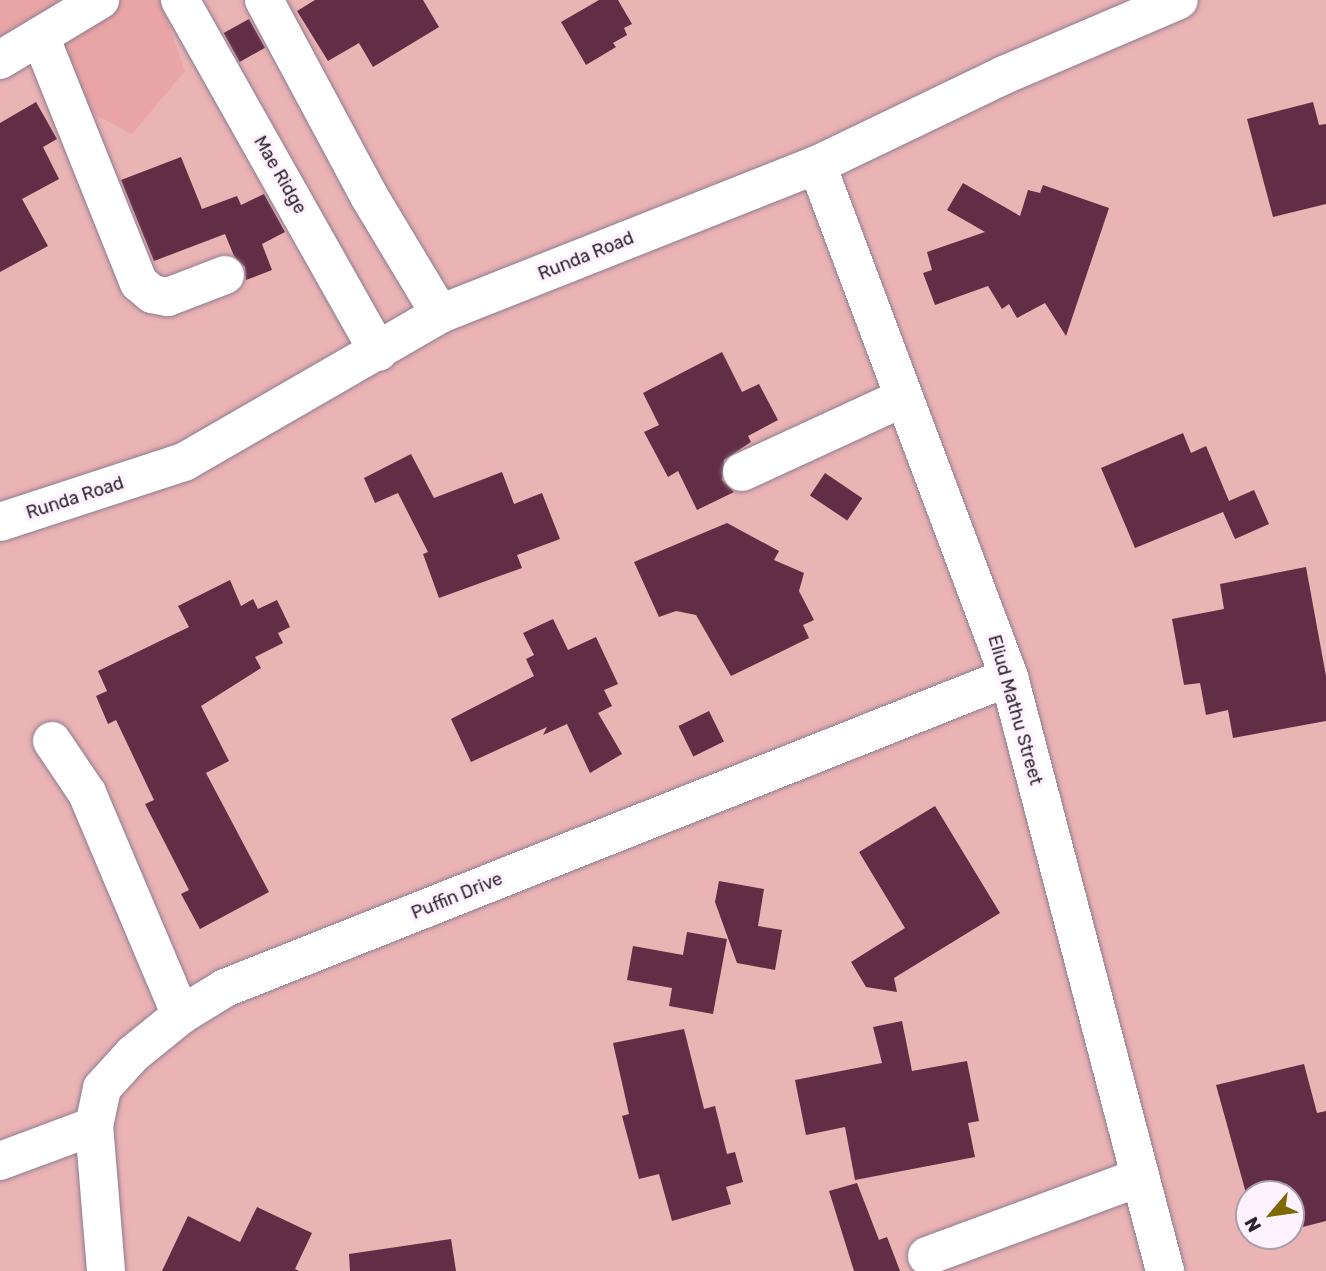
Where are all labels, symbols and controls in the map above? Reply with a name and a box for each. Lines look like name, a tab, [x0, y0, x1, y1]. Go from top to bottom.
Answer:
street label: Mae Ridge	[249, 132, 311, 218]
street label: Runda Road	[535, 227, 637, 285]
street label: Runda Road	[24, 472, 126, 524]
street label: Eliud Mathu Street	[983, 633, 1047, 787]
street label: Puffin Drive	[408, 868, 506, 924]
north arrow	[1235, 1180, 1305, 1250]
text: N	[1240, 1213, 1266, 1236]

